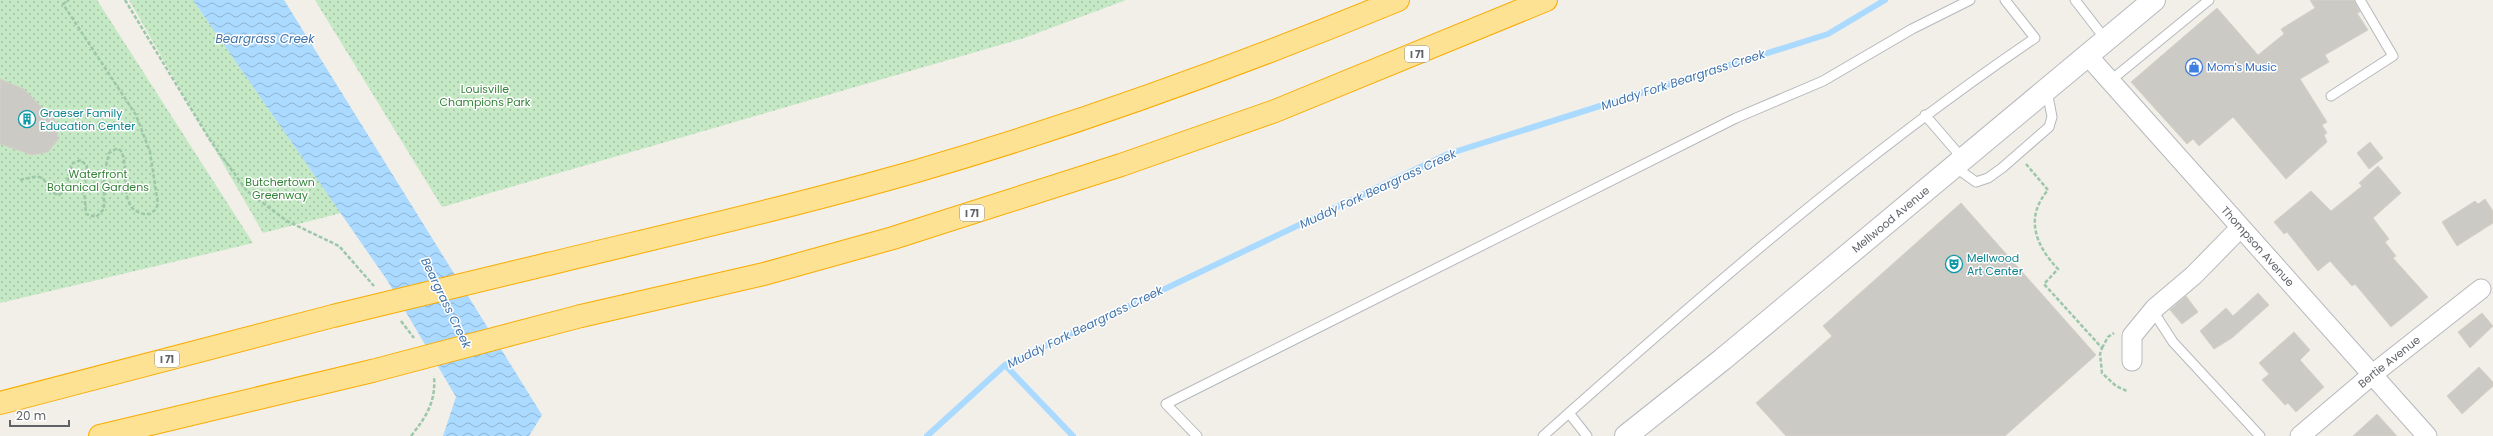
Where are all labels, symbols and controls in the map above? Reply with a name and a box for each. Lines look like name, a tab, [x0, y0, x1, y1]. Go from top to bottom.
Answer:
water label: Beargrass Creek	[216, 30, 315, 47]
water label: Muddy Fork Beargrass Creek	[1599, 45, 1768, 114]
road number: I 71	[1405, 46, 1429, 62]
shop icon: Mom's Music	[2184, 57, 2204, 77]
place label: Mom's Music	[2207, 59, 2277, 75]
park label: Louisville Champions Park	[440, 81, 531, 110]
place label: Graeser Family Education Center	[40, 105, 135, 134]
building icon: Graeser Family Education Center	[17, 109, 37, 129]
water label: Muddy Fork Beargrass Creek	[1296, 144, 1460, 232]
park label: Waterfront Botanical Gardens	[47, 166, 149, 195]
park label: Butchertown Greenway	[245, 174, 315, 203]
street label: Mellwood Avenue	[1848, 182, 1933, 256]
street label: Thompson Avenue	[2218, 203, 2298, 290]
road number: I 71	[960, 205, 984, 221]
place label: Mellwood Art Center	[1967, 250, 2023, 279]
theatre icon: Mellwood Art Center	[1944, 254, 1964, 274]
water label: Beargrass Creek	[417, 255, 476, 352]
water label: Muddy Fork Beargrass Creek	[1004, 281, 1166, 372]
street label: Bertie Avenue	[2354, 332, 2424, 391]
road number: I 71	[155, 351, 179, 367]
scale bar	[10, 402, 69, 428]
text: 20 m	[16, 407, 46, 424]

